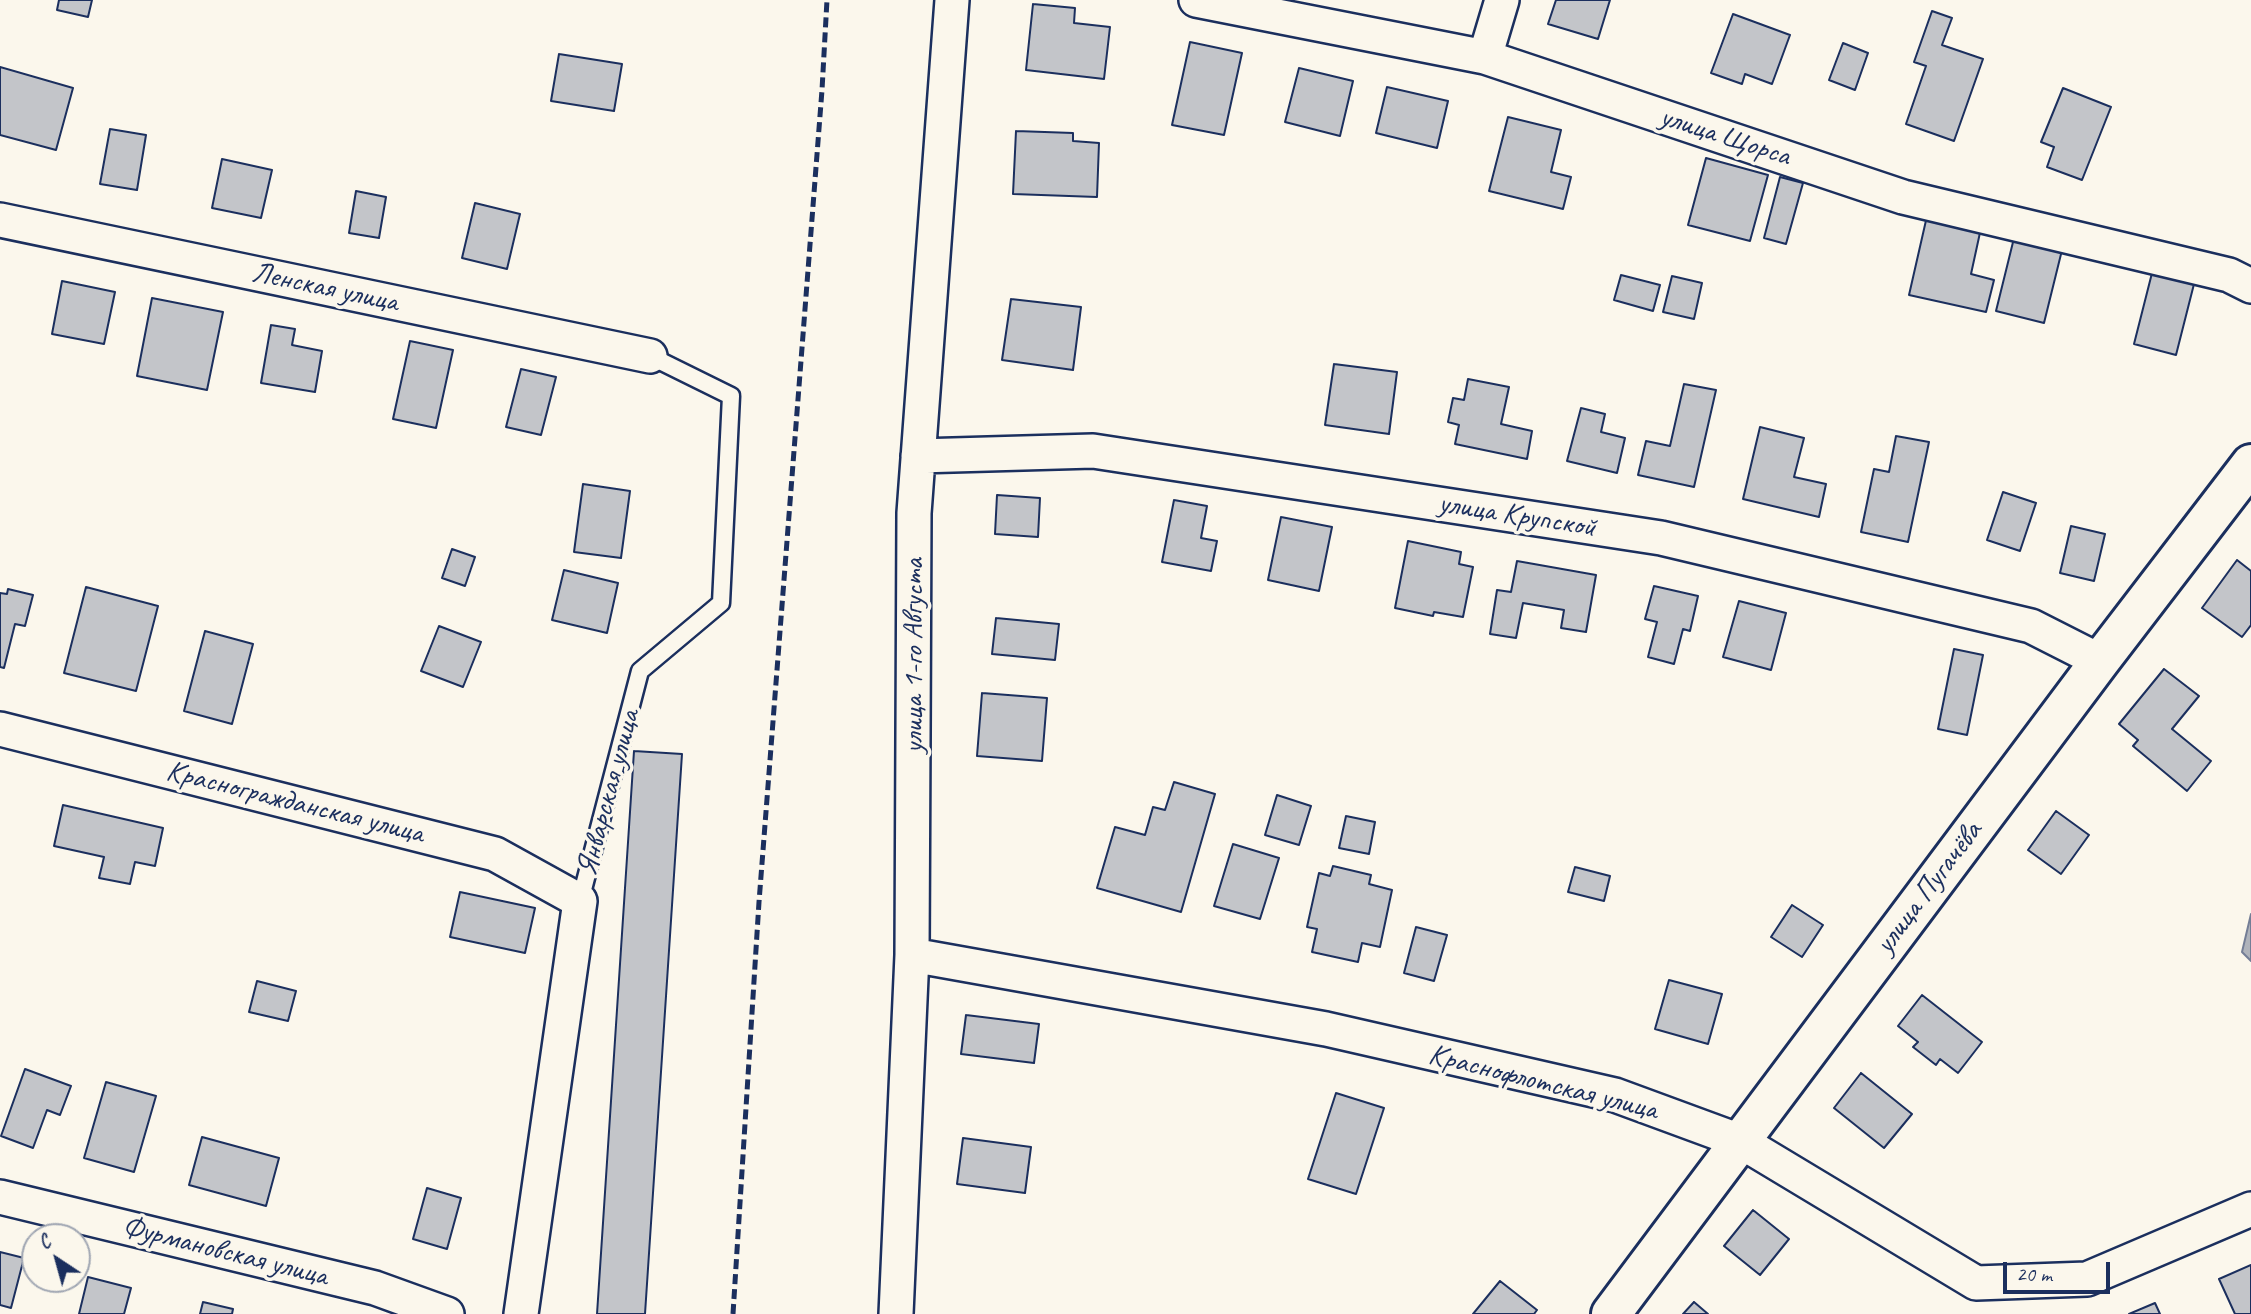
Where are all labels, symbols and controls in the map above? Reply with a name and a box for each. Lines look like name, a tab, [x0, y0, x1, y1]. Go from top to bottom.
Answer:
street label: улица Щорса	[1655, 99, 1795, 175]
street label: Ленская улица	[249, 255, 401, 321]
street label: улица Крупской	[1436, 486, 1598, 546]
street label: улица 1-го Августа	[896, 558, 932, 754]
street label: Январская улица	[570, 706, 648, 880]
street label: Красногражданская улица	[163, 754, 427, 852]
street label: улица Пугачёва	[1868, 815, 1990, 961]
street label: Краснофлотская улица	[1425, 1037, 1661, 1129]
street label: Фурмановская улица	[118, 1209, 332, 1295]
north arrow	[21, 1223, 91, 1293]
text: С	[34, 1230, 56, 1255]
scale bar	[2006, 1248, 2113, 1292]
text: 20 m	[2016, 1261, 2052, 1287]

